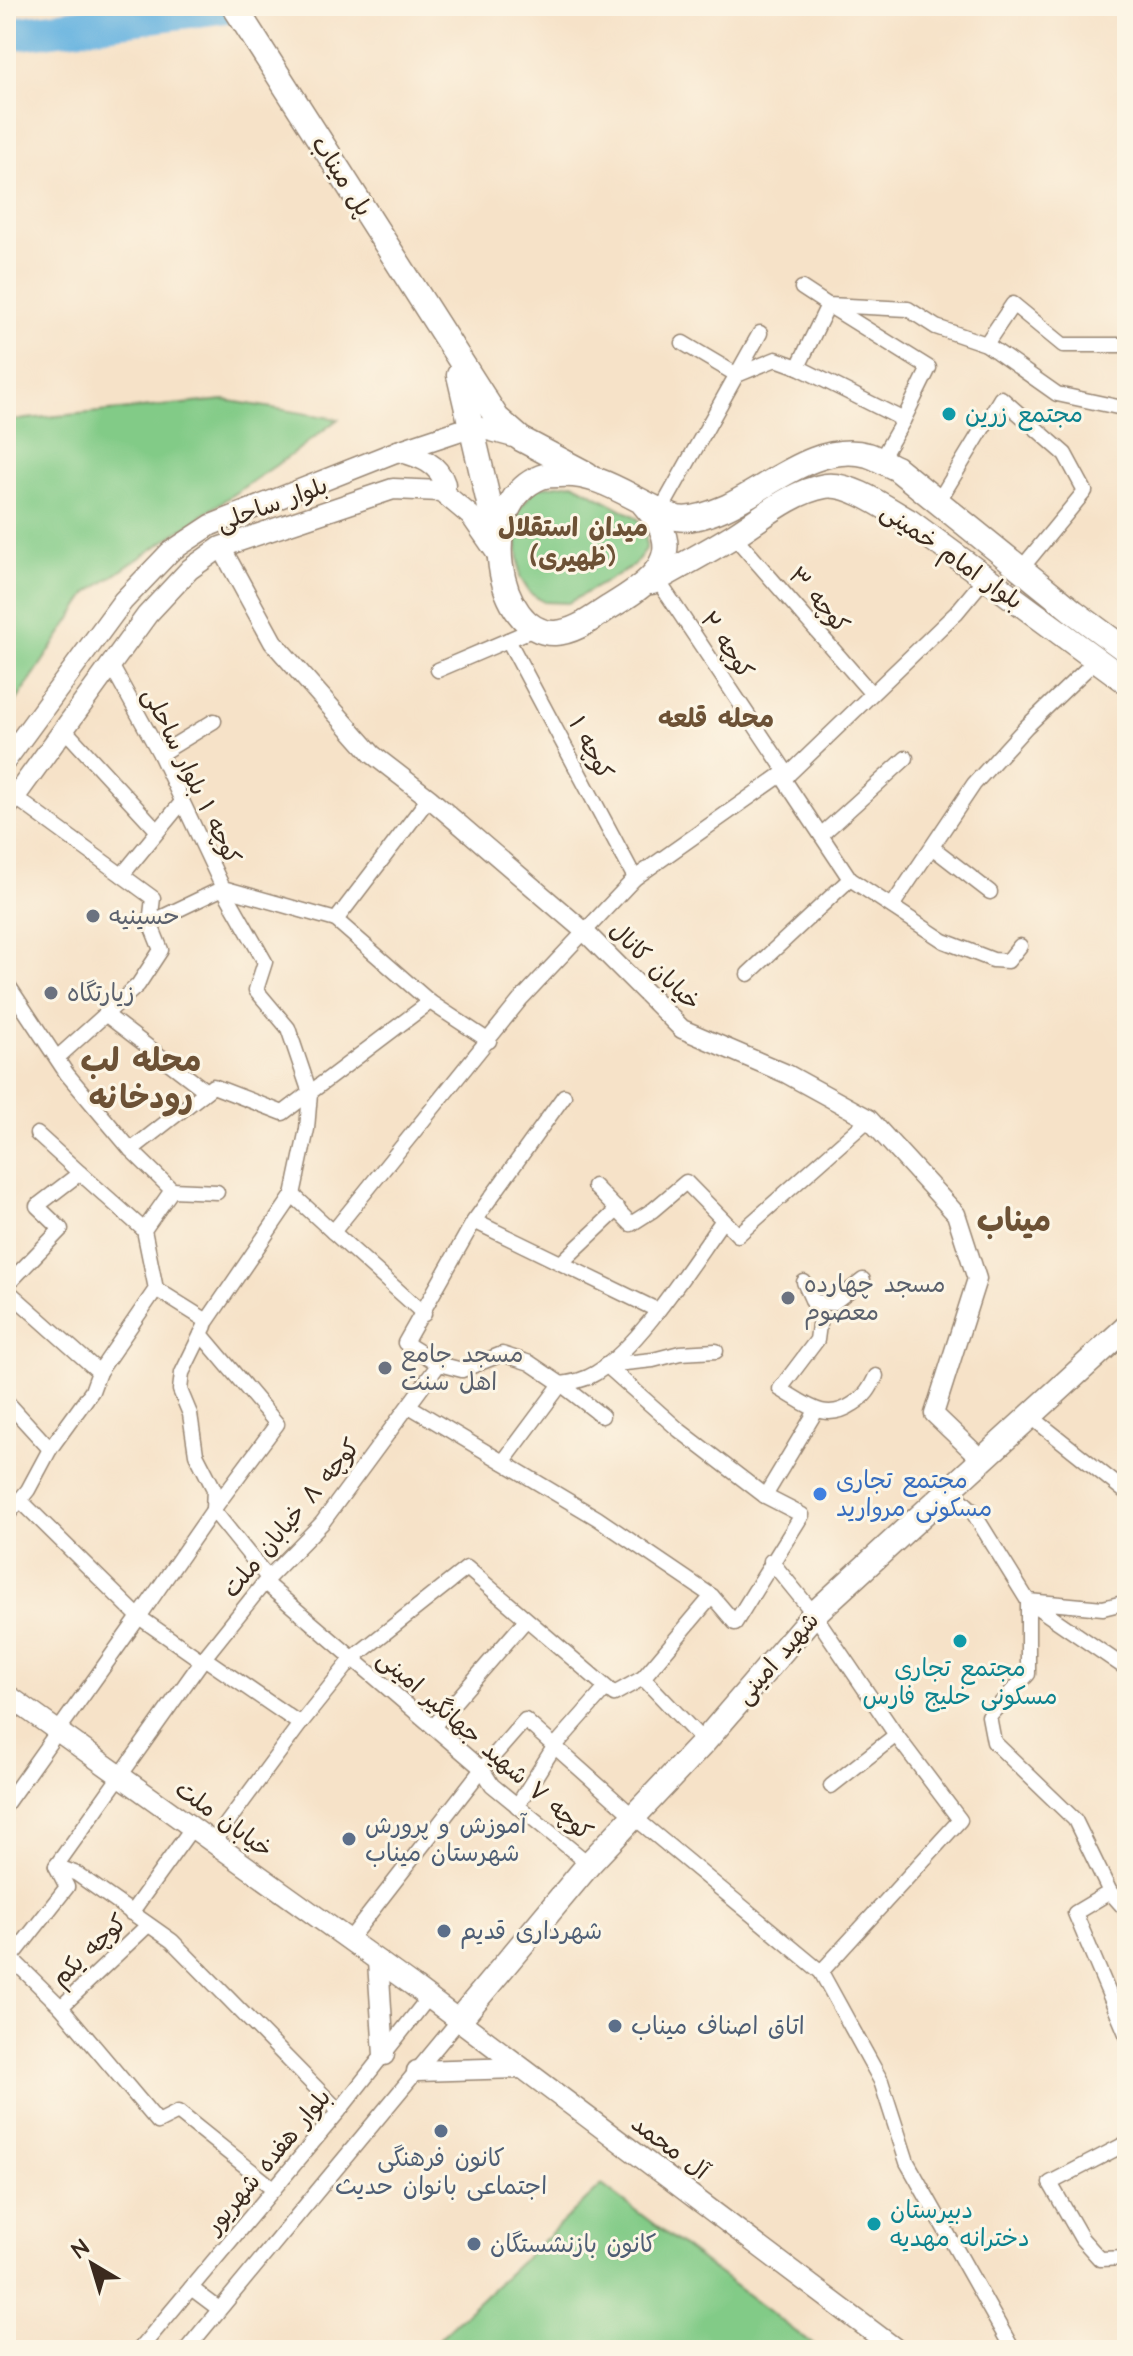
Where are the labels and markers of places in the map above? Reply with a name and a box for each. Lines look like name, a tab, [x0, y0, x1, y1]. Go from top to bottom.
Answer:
place label: مجتمع زرین	[965, 398, 1083, 432]
marker: مجتمع زرین	[940, 405, 958, 423]
place label: حسینیه	[109, 900, 180, 934]
marker: حسینیه	[84, 907, 102, 925]
place label: زیارتگاه	[67, 977, 135, 1011]
marker: زیارتگاه	[42, 984, 60, 1002]
place label: مسجد چهارده معصوم	[804, 1268, 945, 1330]
marker: مسجد چهارده معصوم	[779, 1289, 797, 1307]
place label: مسجد جامع اهل سنت	[401, 1338, 523, 1400]
marker: مسجد جامع اهل سنت	[376, 1359, 394, 1377]
place label: مجتمع تجاری مسکونی مروارید	[836, 1464, 992, 1526]
marker: مجتمع تجاری مسکونی مروارید	[811, 1485, 829, 1503]
marker: مجتمع تجاری مسکونی خلیج فارس	[951, 1632, 969, 1650]
place label: مجتمع تجاری مسکونی خلیج فارس	[863, 1652, 1057, 1714]
place label: آموزش و پرورش شهرستان میناب	[365, 1809, 527, 1871]
marker: آموزش و پرورش شهرستان میناب	[340, 1830, 358, 1848]
place label: شهرداری قدیم	[460, 1915, 602, 1949]
marker: شهرداری قدیم	[435, 1922, 453, 1940]
place label: اتاق اصناف میناب	[631, 2010, 805, 2044]
marker: اتاق اصناف میناب	[606, 2017, 624, 2035]
marker: کانون فرهنگی اجتماعی بانوان حدیث	[432, 2122, 450, 2140]
place label: کانون فرهنگی اجتماعی بانوان حدیث	[335, 2142, 547, 2204]
place label: دبیرستان دخترانه مهدیه	[890, 2194, 1030, 2256]
marker: دبیرستان دخترانه مهدیه	[865, 2215, 883, 2233]
place label: کانون بازنشستگان	[490, 2228, 657, 2262]
marker: کانون بازنشستگان	[465, 2235, 483, 2253]

